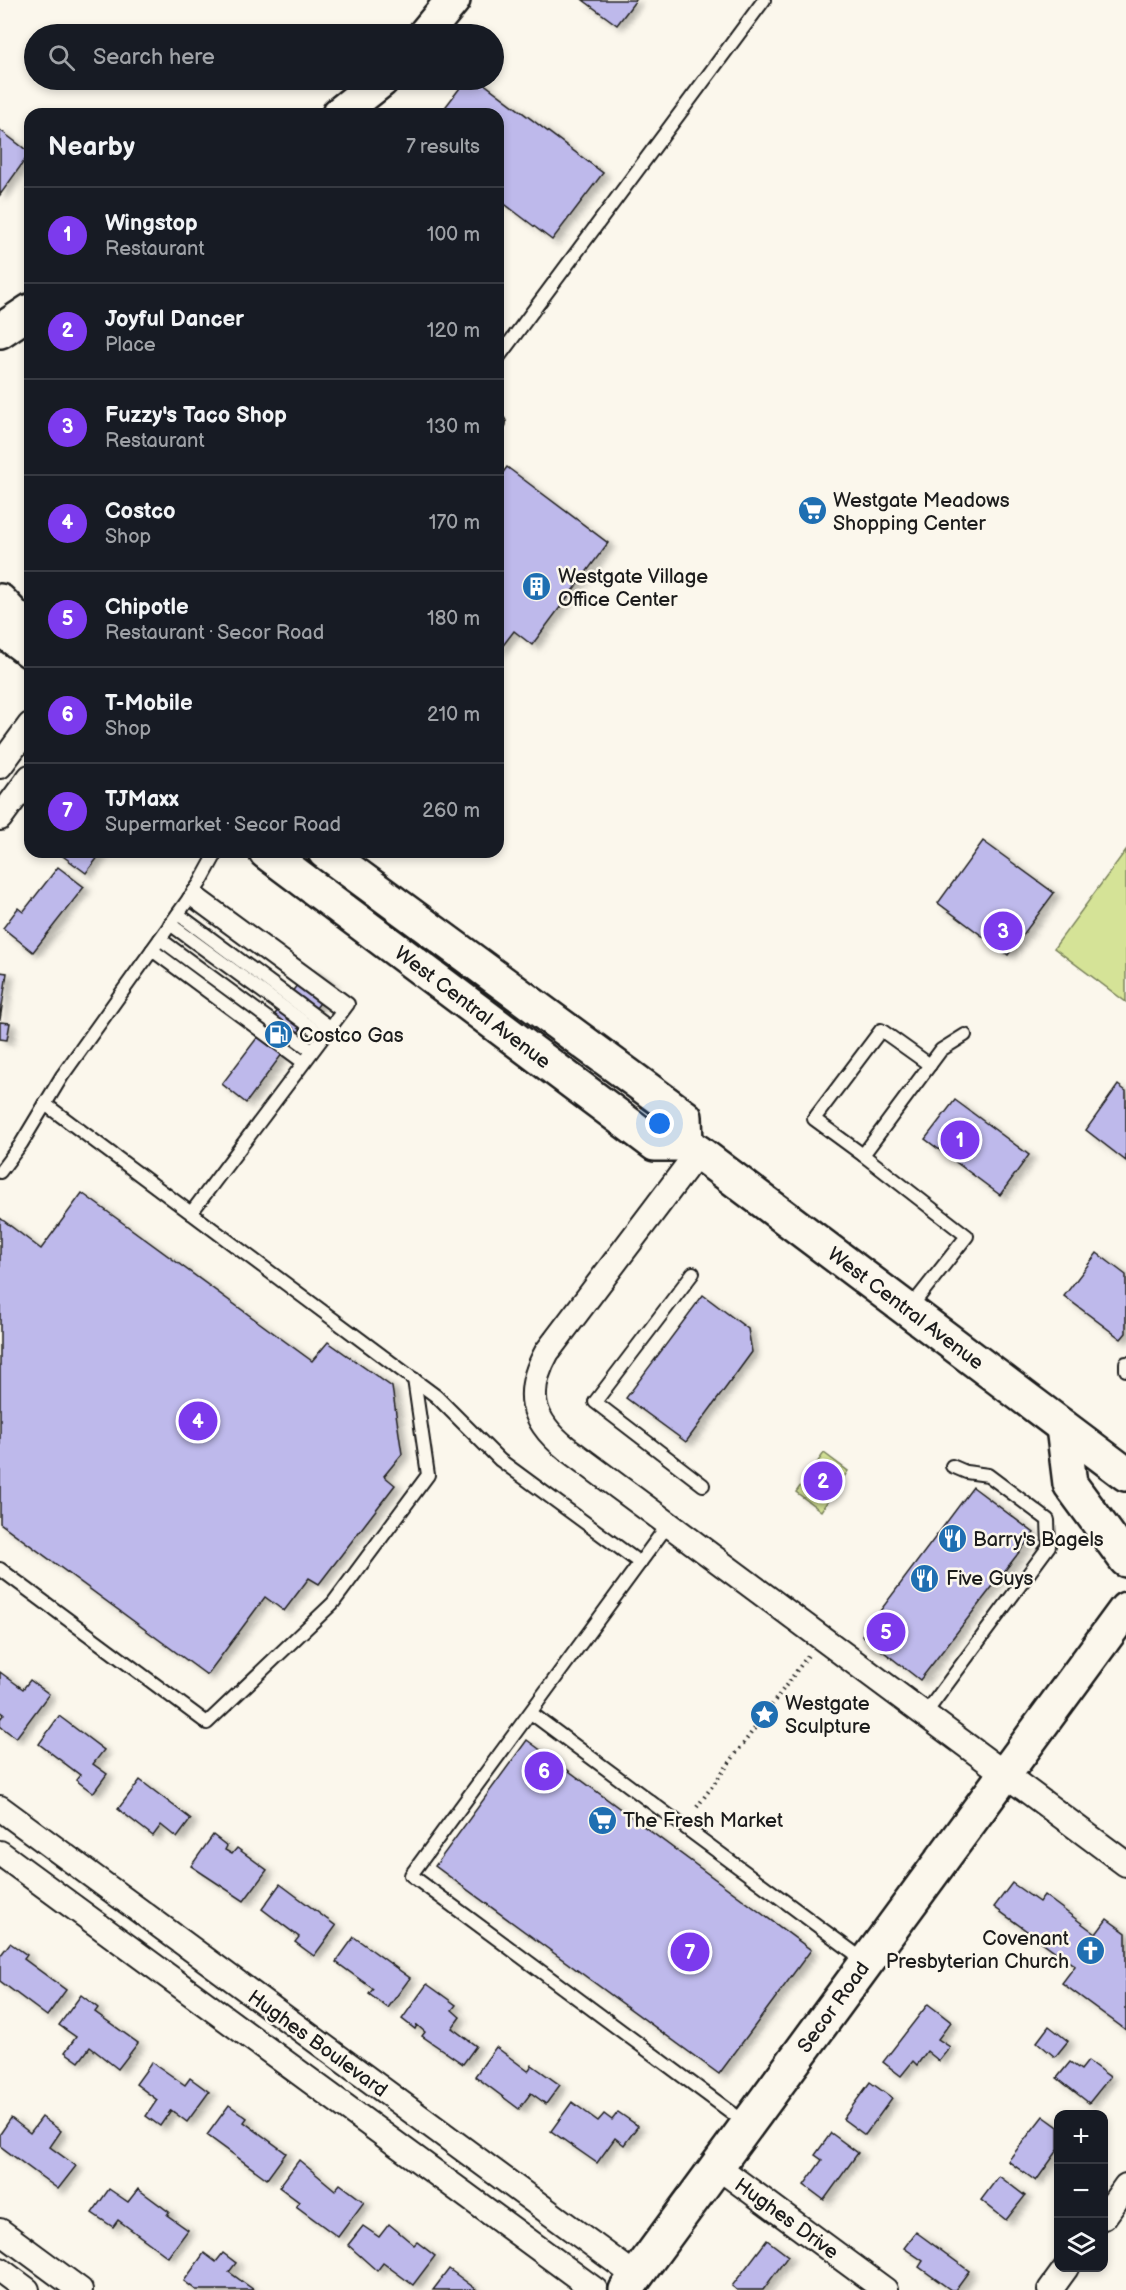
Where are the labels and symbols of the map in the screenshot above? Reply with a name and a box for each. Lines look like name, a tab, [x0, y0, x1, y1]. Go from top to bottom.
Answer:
place label: Westgate Meadows Shopping Center	[833, 489, 1010, 536]
supermarket icon: Westgate Meadows Shopping Center	[796, 495, 828, 527]
place label: Westgate Village Office Center	[558, 565, 708, 612]
building icon: Westgate Village Office Center	[521, 571, 553, 603]
pin: 3	[984, 908, 1022, 954]
street label: West Central Avenue	[390, 941, 555, 1074]
fuel station icon: Costco Gas	[262, 1019, 294, 1051]
place label: Costco Gas	[299, 1024, 404, 1048]
your location	[645, 1109, 674, 1138]
pin: 1	[940, 1118, 980, 1162]
street label: West Central Avenue	[823, 1242, 988, 1375]
pin: 4	[178, 1398, 218, 1444]
pin: 2	[804, 1458, 842, 1504]
restaurant icon: Barry's Bagels	[936, 1523, 968, 1555]
place label: Barry's Bagels	[973, 1528, 1104, 1552]
restaurant icon: Five Guys	[909, 1562, 941, 1594]
place label: Five Guys	[946, 1567, 1034, 1591]
pin: 5	[866, 1610, 906, 1654]
place label: Westgate Sculpture	[785, 1692, 871, 1739]
place icon: Westgate Sculpture	[748, 1699, 780, 1731]
pin: 6	[524, 1748, 564, 1794]
supermarket icon: The Fresh Market	[586, 1804, 618, 1836]
place label: The Fresh Market	[623, 1809, 783, 1833]
place label: Covenant Presbyterian Church	[886, 1927, 1069, 1974]
pin: 7	[670, 1930, 710, 1974]
church icon: Covenant Presbyterian Church	[1074, 1934, 1106, 1966]
street label: Secor Road	[793, 1957, 875, 2058]
street label: Hughes Boulevard	[243, 1985, 392, 2102]
street label: Hughes Drive	[730, 2173, 843, 2265]

